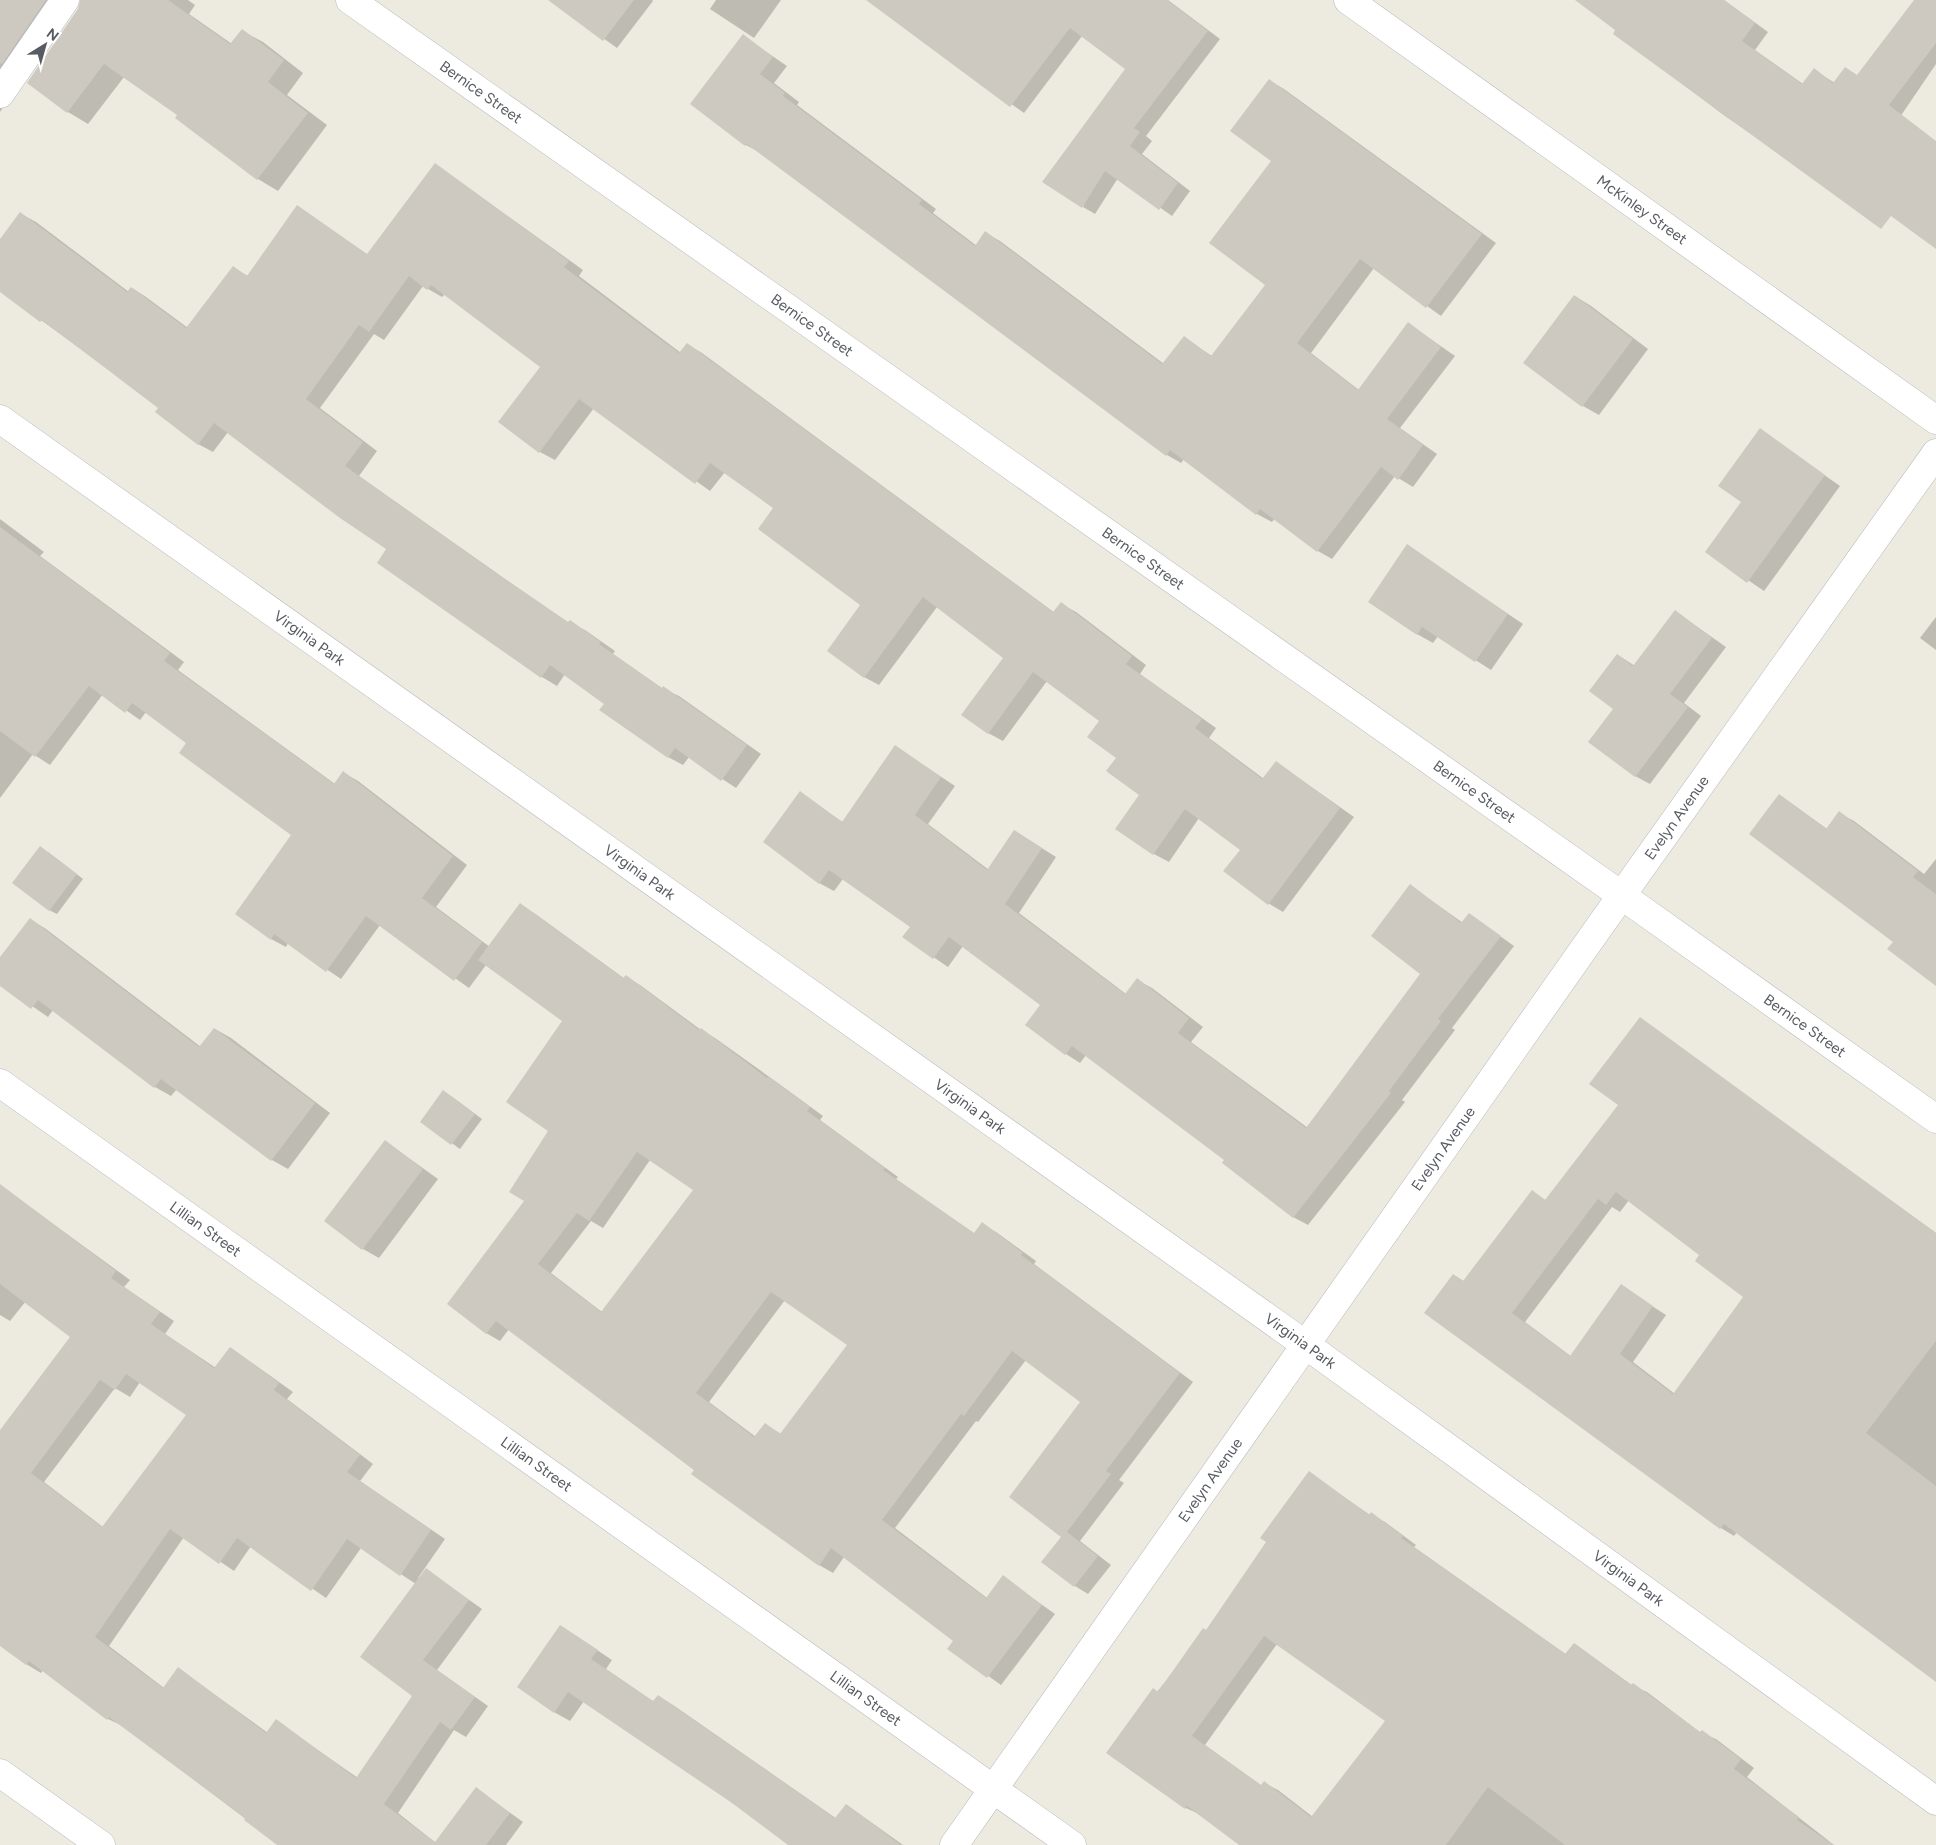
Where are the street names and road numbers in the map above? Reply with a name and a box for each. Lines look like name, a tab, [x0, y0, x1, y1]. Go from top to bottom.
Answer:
street label: Bernice Street	[436, 57, 526, 127]
street label: McKinley Street	[1593, 171, 1691, 248]
street label: Bernice Street	[767, 290, 857, 361]
street label: Bernice Street	[1099, 523, 1188, 594]
street label: Virginia Park	[270, 607, 349, 670]
street label: Bernice Street	[1430, 757, 1519, 827]
street label: Evelyn Avenue	[1641, 772, 1713, 863]
street label: Virginia Park	[600, 841, 679, 904]
street label: Bernice Street	[1760, 990, 1850, 1061]
street label: Virginia Park	[931, 1075, 1010, 1138]
street label: Evelyn Avenue	[1408, 1103, 1479, 1194]
street label: Lillian Street	[166, 1198, 245, 1261]
street label: Virginia Park	[1261, 1310, 1340, 1373]
street label: Lillian Street	[497, 1433, 576, 1496]
street label: Evelyn Avenue	[1175, 1434, 1246, 1526]
street label: Virginia Park	[1590, 1547, 1668, 1610]
street label: Lillian Street	[826, 1667, 905, 1730]

